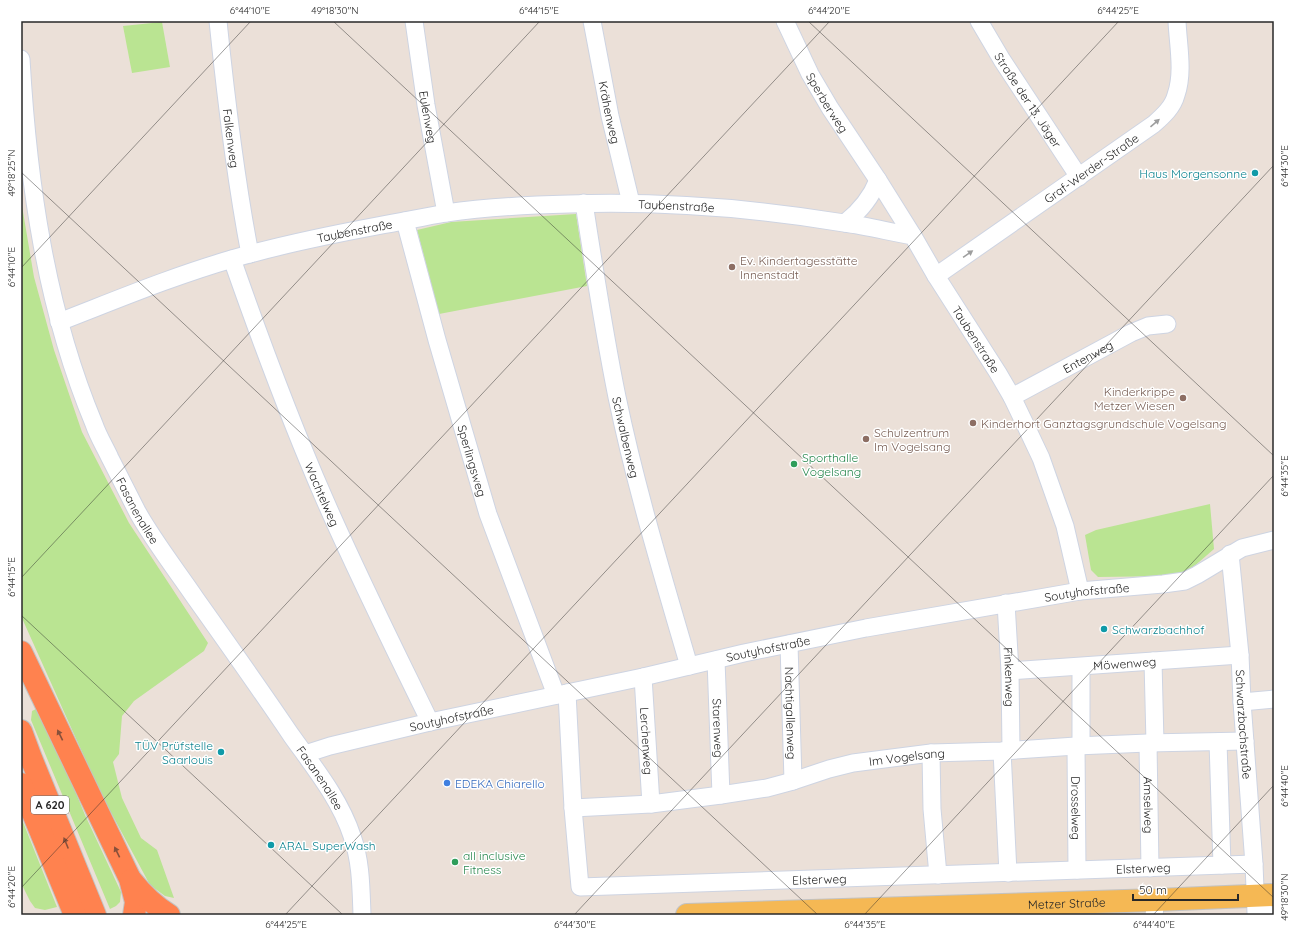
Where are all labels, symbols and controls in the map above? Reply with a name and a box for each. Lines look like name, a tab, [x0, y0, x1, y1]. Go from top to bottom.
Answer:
text: 6°44'10"E	[230, 4, 270, 17]
text: 49°18'30"N	[311, 4, 359, 17]
text: 6°44'15"E	[519, 4, 559, 17]
text: 6°44'20"E	[808, 4, 850, 17]
text: 6°44'25"E	[1097, 4, 1139, 17]
street label: Straße der 13. Jäger	[992, 50, 1065, 151]
street label: Sperberweg	[803, 70, 852, 135]
street label: Krähenweg	[596, 80, 624, 145]
street label: Eulenweg	[417, 90, 440, 144]
street label: Falkenweg	[220, 108, 243, 169]
one-way arrow	[1150, 119, 1160, 128]
street label: Graf-Werder-Straße	[1041, 130, 1141, 206]
text: 6°44'30"E	[1278, 145, 1291, 187]
text: 49°18'25"N	[5, 149, 18, 197]
place label: Haus Morgensonne	[1139, 166, 1247, 181]
marker: Haus Morgensonne	[1250, 168, 1260, 178]
street label: Taubenstraße	[638, 196, 715, 215]
street label: Taubenstraße	[315, 216, 394, 245]
text: 6°44'10"E	[5, 247, 18, 287]
one-way arrow	[962, 250, 974, 257]
place label: Ev. Kindertagesstätte Innenstadt	[740, 253, 858, 282]
marker: Ev. Kindertagesstätte Innenstadt	[727, 262, 737, 272]
street label: Taubenstraße	[949, 303, 1003, 376]
street label: Entenweg	[1060, 337, 1115, 376]
place label: Kinderkrippe Metzer Wiesen	[1094, 384, 1175, 413]
marker: Kinderkrippe Metzer Wiesen	[1178, 393, 1188, 403]
street label: Schwalbenweg	[610, 395, 643, 479]
place label: Kinderhort Ganztagsgrundschule Vogelsang	[981, 416, 1227, 431]
marker: Kinderhort Ganztagsgrundschule Vogelsang	[968, 418, 978, 428]
street label: Sperlingsweg	[455, 423, 490, 498]
place label: Schulzentrum Im Vogelsang	[874, 425, 950, 454]
marker: Schulzentrum Im Vogelsang	[861, 434, 871, 444]
place label: Sporthalle Vogelsang	[802, 450, 861, 479]
text: 6°44'35"E	[1278, 455, 1291, 497]
marker: Sporthalle Vogelsang	[789, 459, 799, 469]
street label: Wachtelweg	[302, 460, 343, 529]
street label: Fasanenallee	[113, 475, 163, 547]
text: 6°44'15"E	[5, 557, 18, 597]
street label: Soutyhofstraße	[1043, 579, 1130, 605]
place label: Schwarzbachhof	[1112, 622, 1205, 637]
marker: Schwarzbachhof	[1099, 624, 1109, 634]
street label: Soutyhofstraße	[724, 632, 812, 665]
street label: Finkenweg	[1001, 647, 1018, 707]
street label: Möwenweg	[1093, 653, 1157, 673]
street label: Nachtigallenweg	[782, 666, 800, 760]
street label: Schwarzbachstraße	[1233, 669, 1255, 780]
street label: Starenweg	[710, 698, 727, 758]
street label: Soutyhofstraße	[408, 701, 495, 734]
street label: Lerchenweg	[637, 707, 657, 775]
one-way arrow	[57, 729, 63, 741]
place label: TÜV Prüfstelle Saarlouis	[134, 738, 213, 767]
street label: Fasanenallee	[294, 743, 347, 813]
street label: Im Vogelsang	[868, 745, 945, 768]
marker: TÜV Prüfstelle Saarlouis	[216, 747, 226, 757]
text: 6°44'40"E	[1278, 765, 1291, 807]
place label: EDEKA Chiarello	[455, 776, 545, 791]
street label: Drosselweg	[1069, 776, 1084, 840]
street label: Amselweg	[1141, 776, 1157, 834]
marker: EDEKA Chiarello	[442, 778, 452, 788]
road number: A 620	[31, 796, 69, 814]
one-way arrow	[63, 838, 69, 849]
place label: ARAL SuperWash	[279, 838, 376, 853]
marker: ARAL SuperWash	[266, 840, 276, 850]
one-way arrow	[114, 846, 120, 858]
place label: all inclusive Fitness	[463, 848, 526, 877]
marker: all inclusive Fitness	[450, 857, 460, 867]
street label: Elsterweg	[1116, 859, 1171, 876]
text: 6°44'20"E	[5, 866, 18, 908]
street label: Elsterweg	[792, 870, 847, 887]
text: 49°18'30"N	[1278, 873, 1291, 921]
scale bar	[1133, 876, 1238, 902]
text: 50 m	[1139, 882, 1167, 897]
street label: Metzer Straße	[1028, 894, 1106, 912]
text: 6°44'25"E	[265, 918, 307, 931]
text: 6°44'30"E	[554, 918, 596, 931]
text: 6°44'35"E	[844, 918, 886, 931]
text: 6°44'40"E	[1133, 918, 1175, 931]

